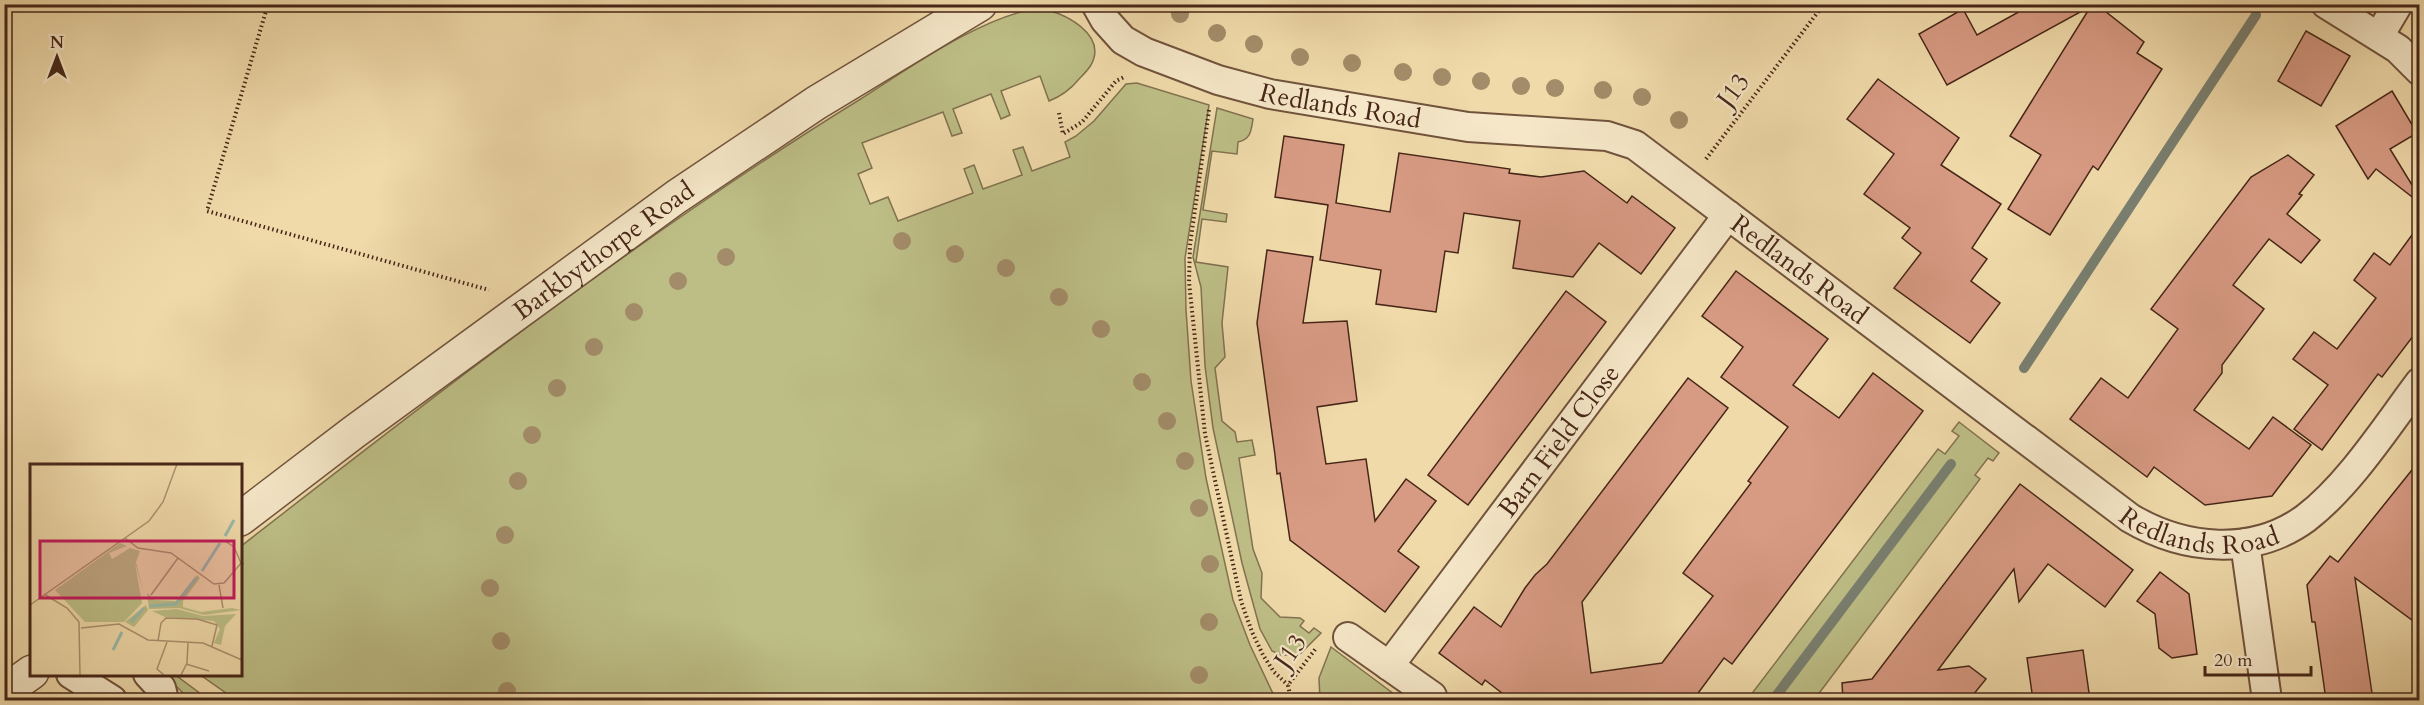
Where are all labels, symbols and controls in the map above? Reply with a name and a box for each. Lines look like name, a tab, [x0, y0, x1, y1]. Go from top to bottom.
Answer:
north arrow	[27, 27, 87, 87]
text: N	[50, 32, 64, 54]
street label: J13	[1706, 66, 1758, 118]
street label: Redlands Road	[1256, 75, 1424, 137]
street label: Barkbythorpe Road	[506, 173, 701, 328]
street label: Redlands Road	[1724, 206, 1875, 333]
street label: Barn Field Close	[1490, 357, 1628, 524]
inset map	[30, 464, 242, 675]
street label: Redlands Road	[2112, 499, 2284, 563]
street label: J13	[1264, 627, 1315, 679]
scale bar	[2205, 639, 2312, 677]
text: 20 m	[2214, 648, 2253, 673]

